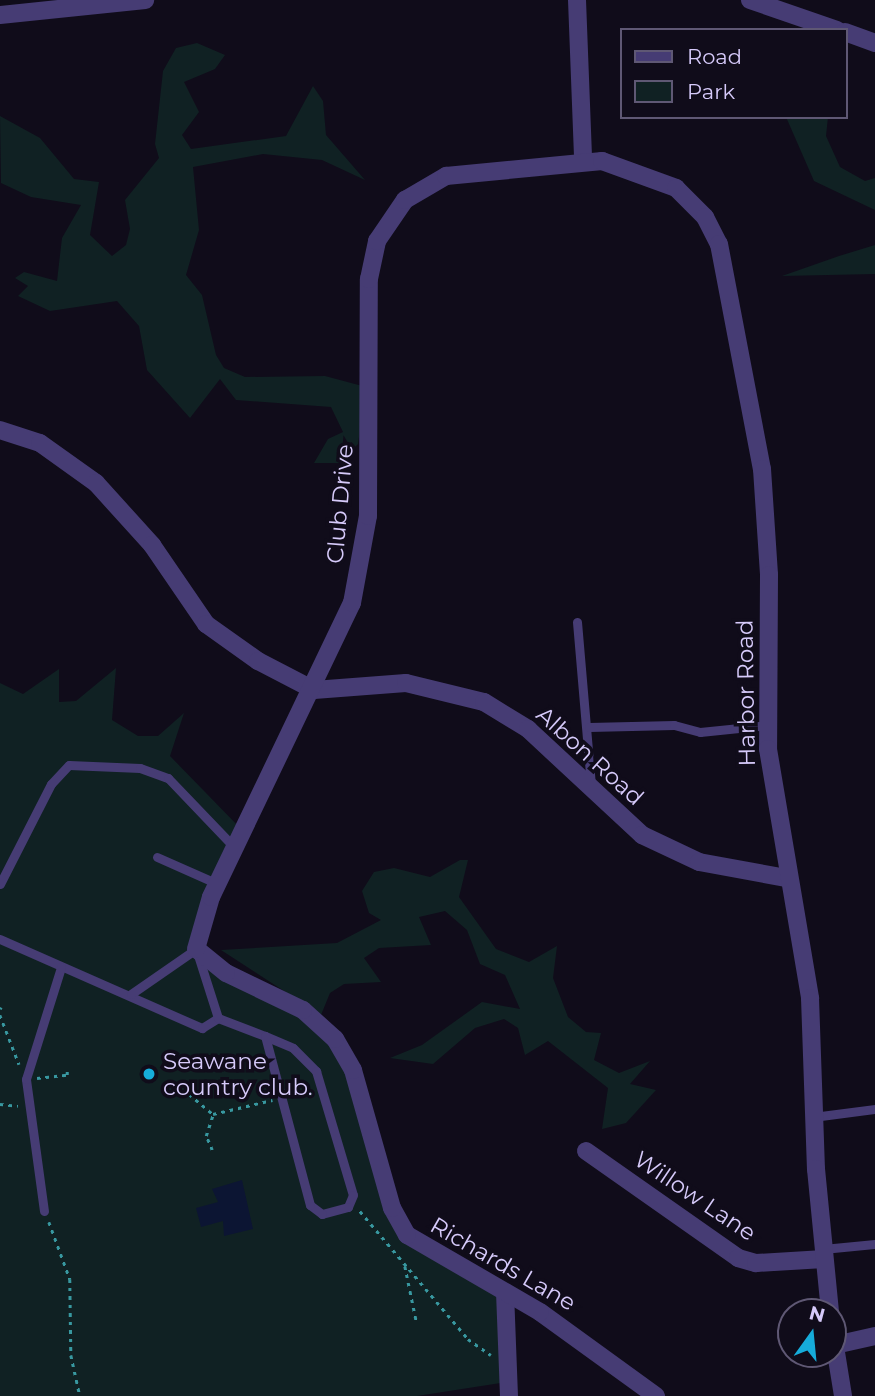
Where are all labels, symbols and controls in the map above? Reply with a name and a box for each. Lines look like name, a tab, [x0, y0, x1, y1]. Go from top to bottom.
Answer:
legend	[620, 28, 847, 119]
text: Road	[687, 44, 742, 69]
text: Park	[687, 79, 735, 104]
street label: Club Drive	[321, 443, 359, 565]
street label: Harbor Road	[731, 619, 761, 767]
street label: Albon Road	[531, 701, 649, 811]
place label: Seawane country club.	[163, 1047, 313, 1101]
marker: Seawane country club.	[141, 1066, 157, 1082]
street label: Willow Lane	[629, 1145, 761, 1247]
street label: Richards Lane	[426, 1211, 580, 1317]
north arrow	[777, 1298, 847, 1368]
text: N	[807, 1301, 827, 1327]

